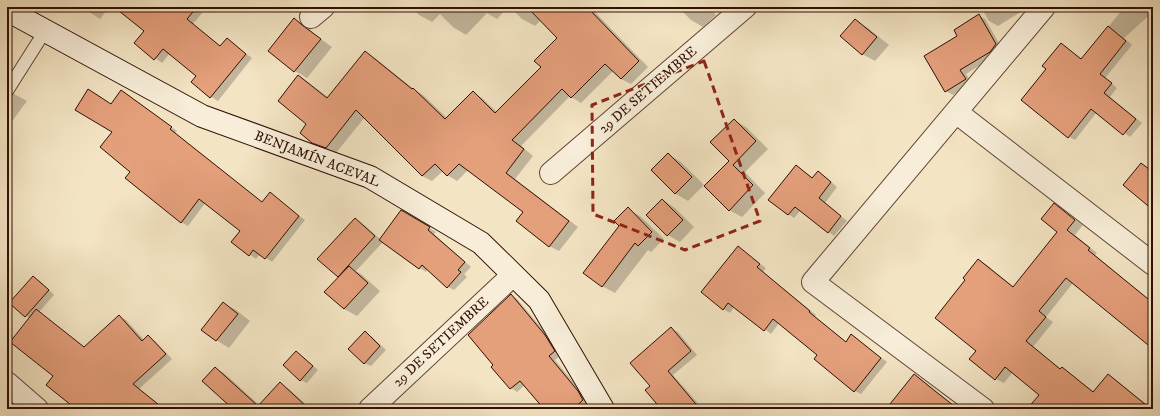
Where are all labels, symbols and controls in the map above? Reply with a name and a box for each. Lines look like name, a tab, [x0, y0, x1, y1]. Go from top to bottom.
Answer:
street label: 29 DE SETIEMBRE	[595, 42, 701, 138]
street label: BENJAMÍN ACEVAL	[252, 127, 382, 191]
street label: 29 DE SETIEMBRE	[389, 293, 493, 391]

